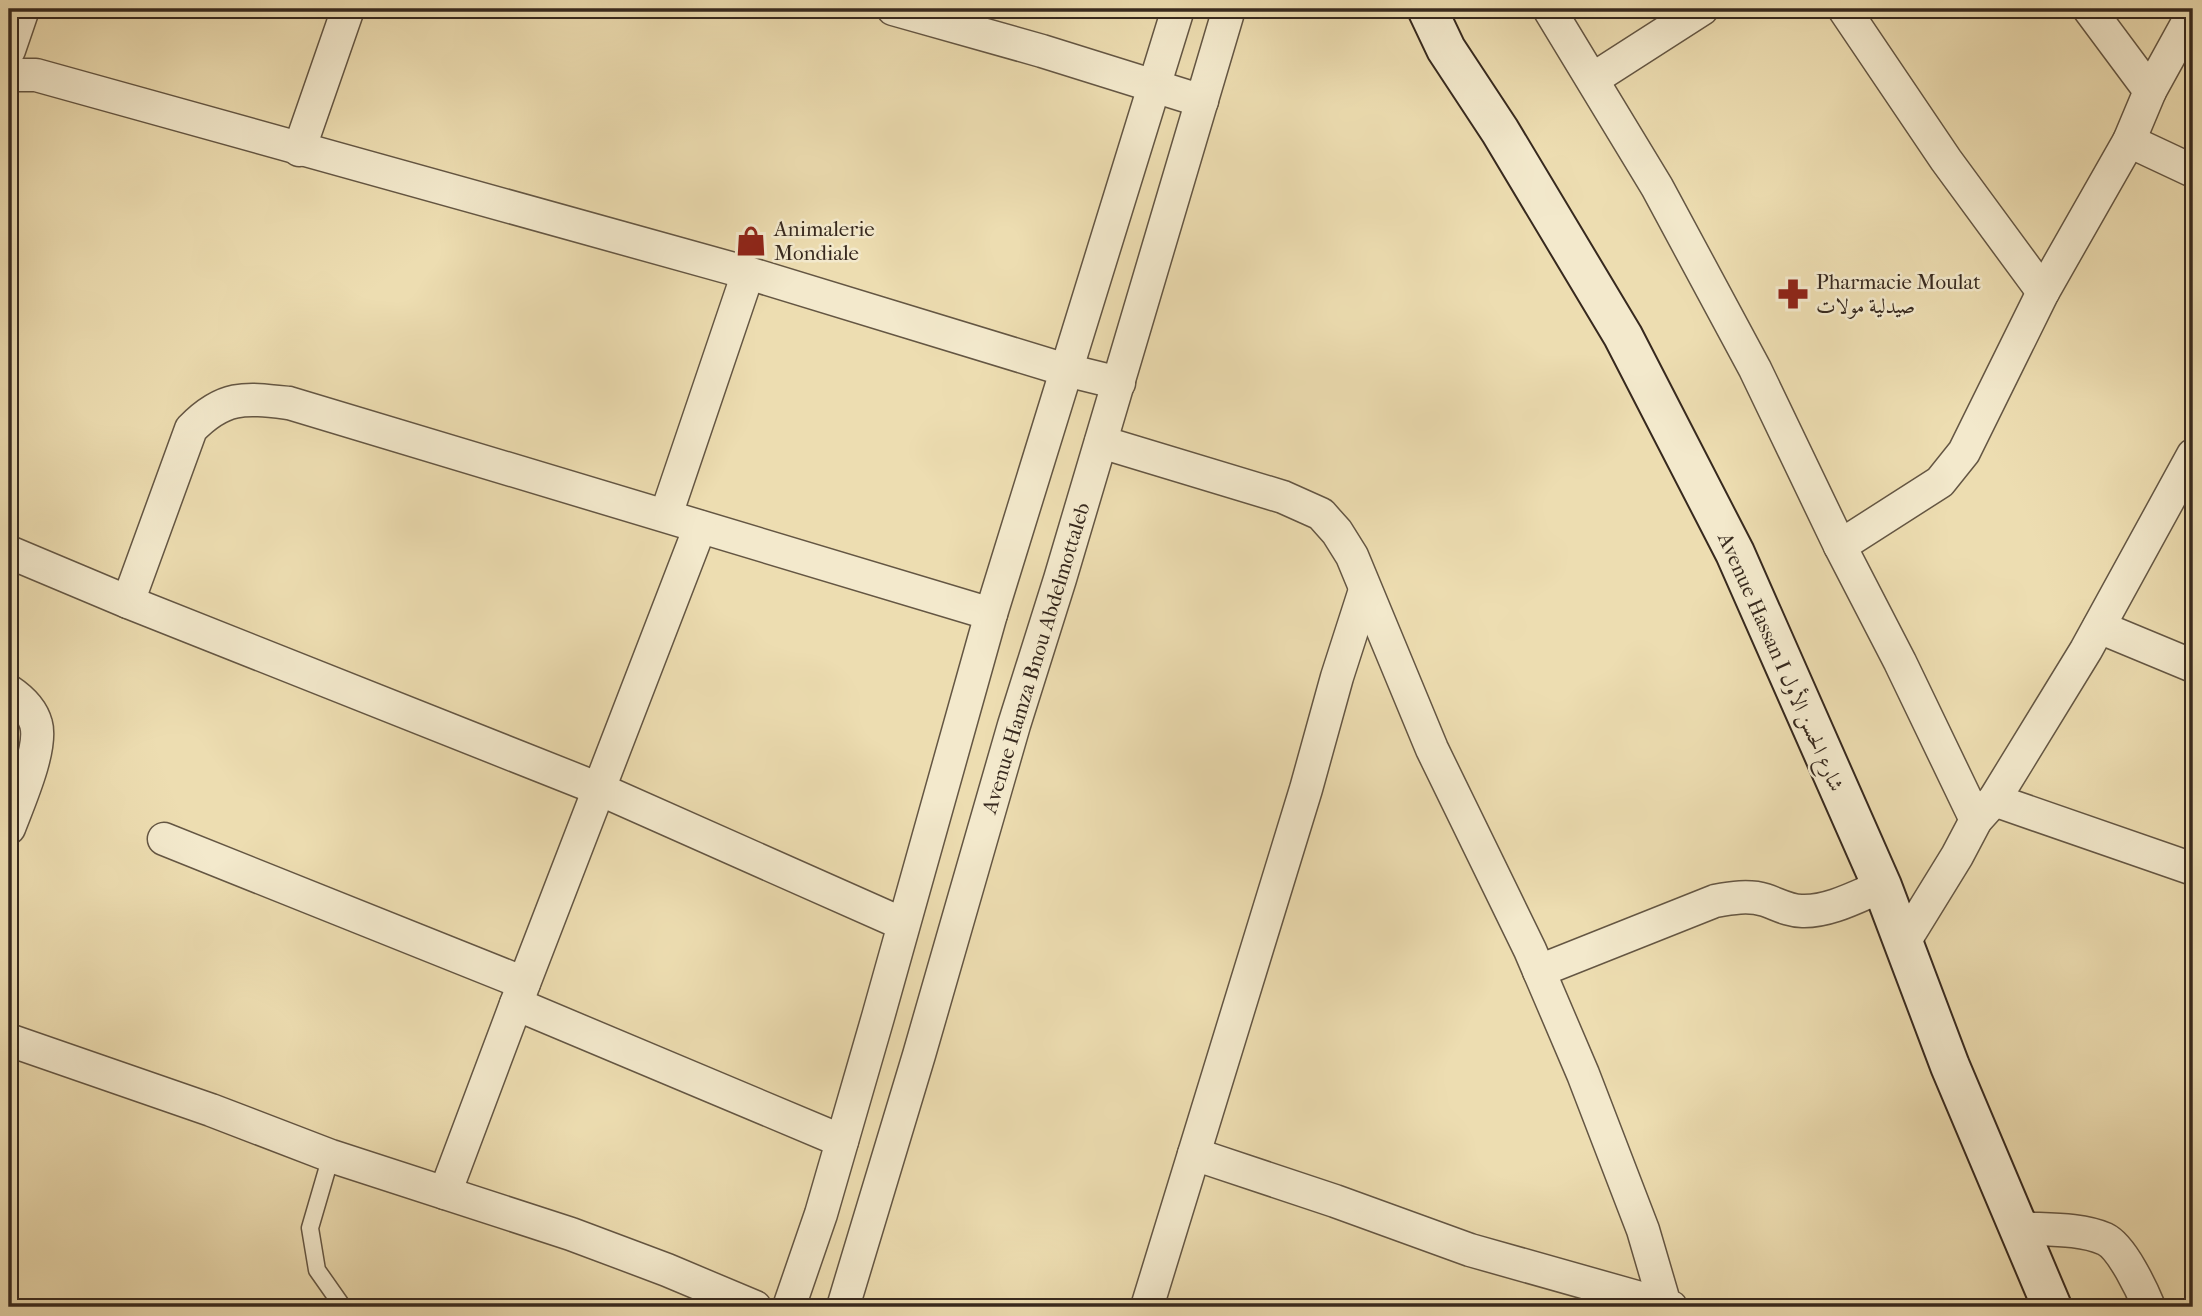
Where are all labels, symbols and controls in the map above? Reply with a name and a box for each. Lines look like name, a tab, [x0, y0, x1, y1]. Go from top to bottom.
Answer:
place label: Animalerie Mondiale	[773, 217, 875, 265]
shop icon: Animalerie Mondiale	[734, 224, 768, 258]
place label: Pharmacie Moulat صيدلية مولات	[1816, 270, 1981, 319]
pharmacy icon: Pharmacie Moulat صيدلية مولات	[1776, 277, 1810, 311]
street label: Avenue Hamza Bnou Abdelmottaleb	[977, 500, 1095, 817]
street label: Avenue Hassan I شارع الحسن الأول	[1707, 527, 1852, 797]

